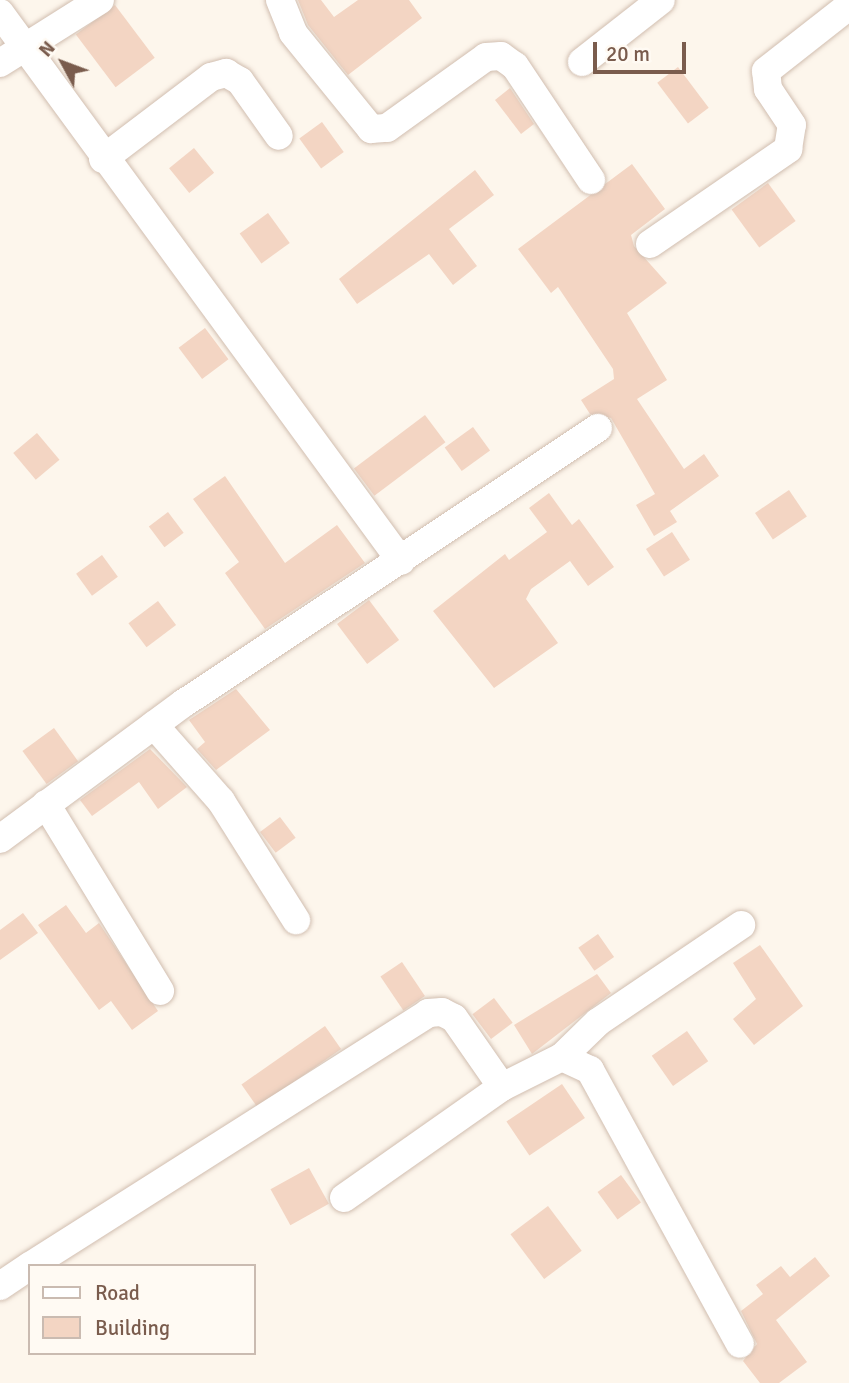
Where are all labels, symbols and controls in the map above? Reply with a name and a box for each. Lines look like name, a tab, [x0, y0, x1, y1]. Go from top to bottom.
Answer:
north arrow	[28, 28, 98, 98]
scale bar	[597, 28, 690, 72]
text: N	[34, 36, 61, 62]
text: 20 m	[606, 41, 650, 67]
legend	[28, 1264, 256, 1355]
text: Road	[95, 1280, 140, 1306]
text: Building	[95, 1315, 170, 1341]

